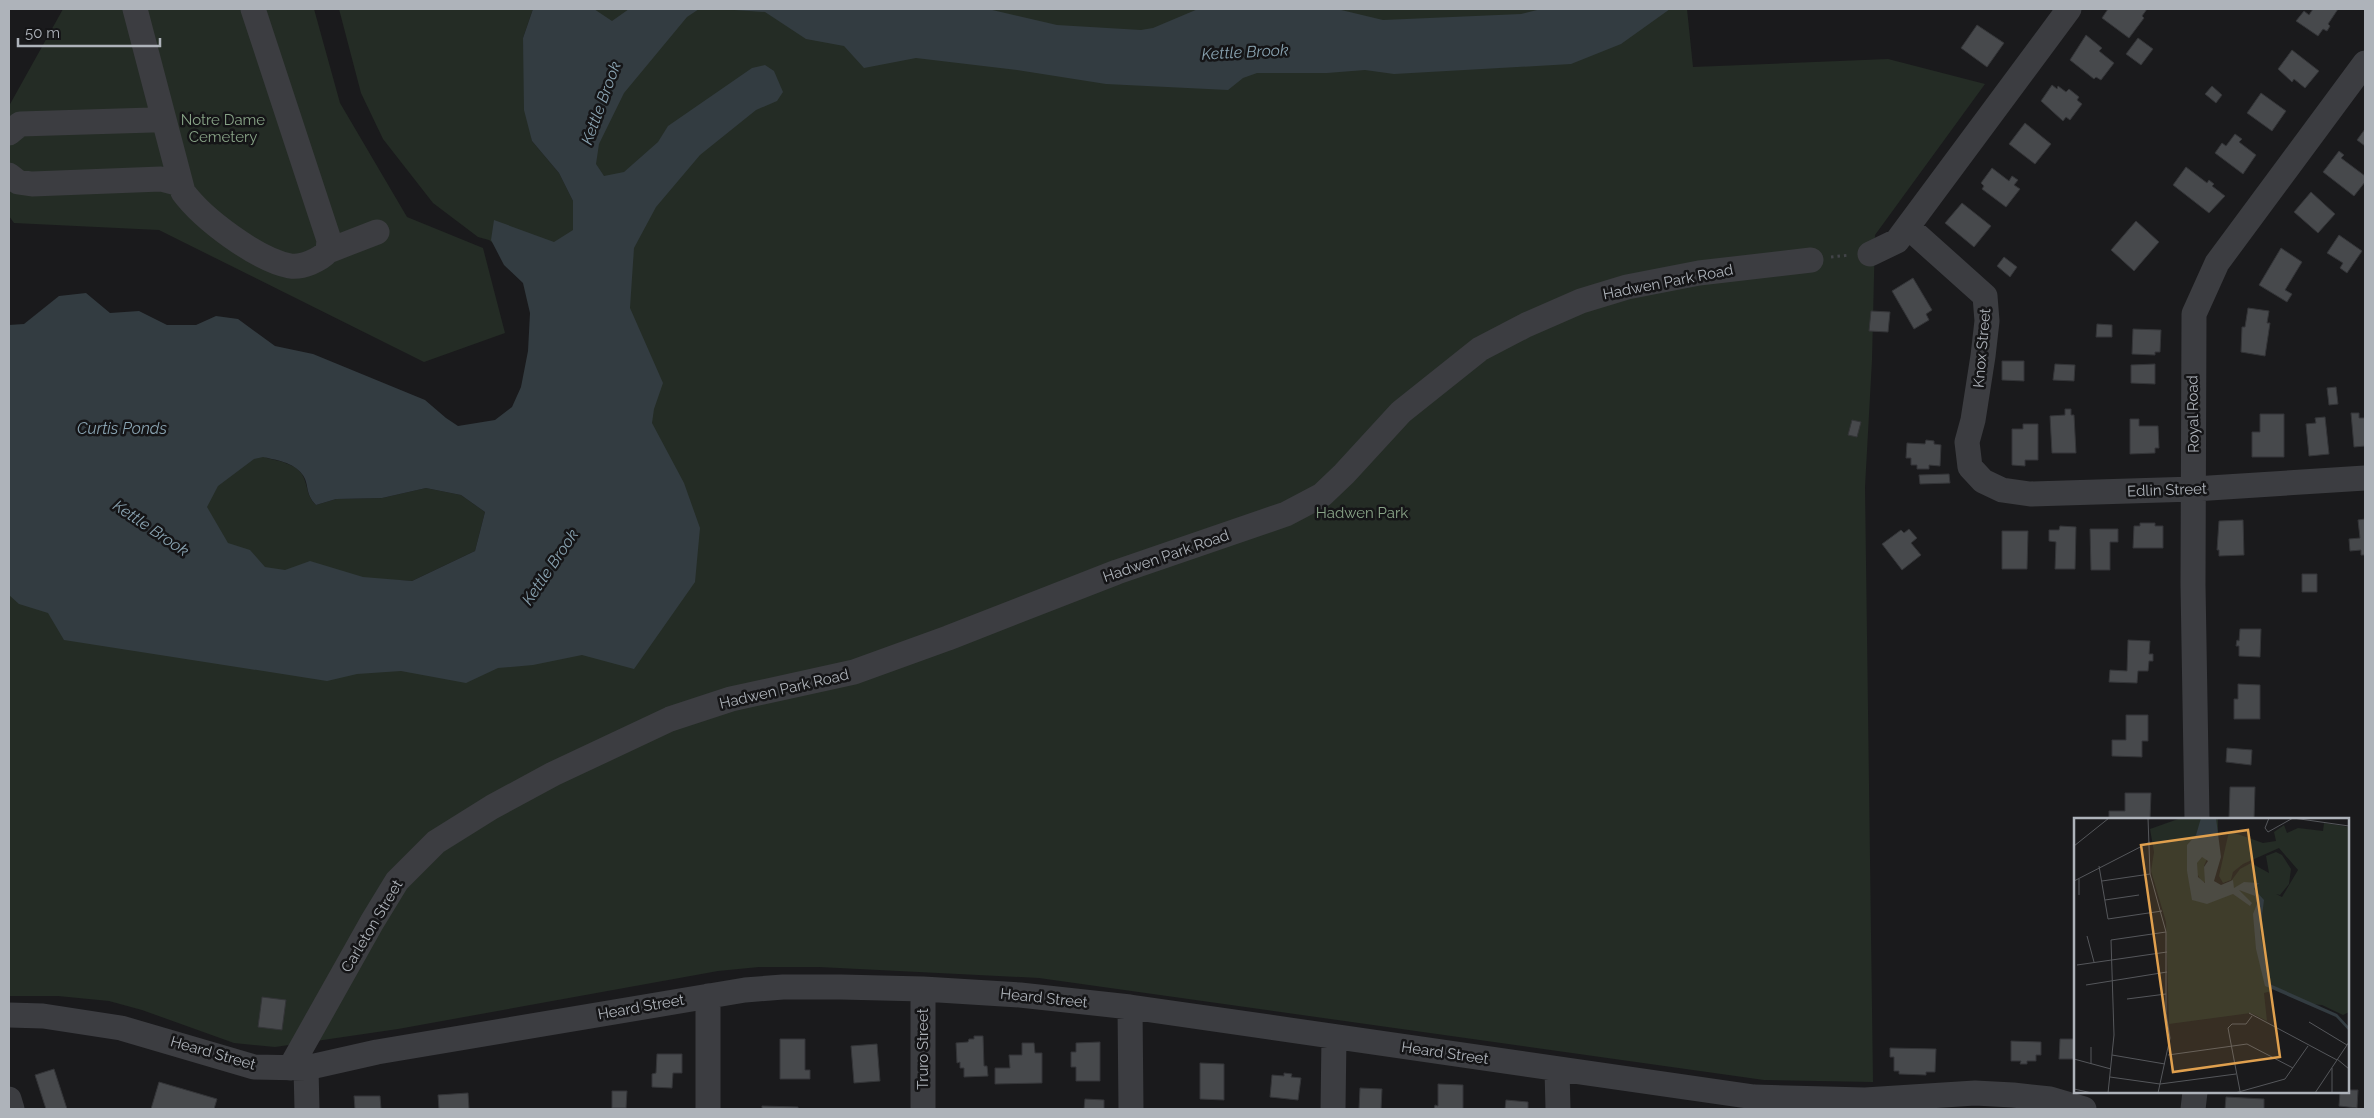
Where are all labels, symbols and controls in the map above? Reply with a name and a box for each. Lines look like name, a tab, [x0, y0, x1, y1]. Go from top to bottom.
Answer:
scale bar	[18, 15, 160, 47]
text: 50 m	[25, 24, 60, 42]
water label: Kettle Brook	[1201, 40, 1289, 64]
water label: Kettle Brook	[577, 58, 625, 147]
park label: Notre Dame Cemetery	[181, 111, 265, 146]
street label: Hadwen Park Road	[1601, 261, 1735, 303]
street label: Knox Street	[1970, 307, 1994, 389]
street label: Royal Road	[2183, 375, 2203, 453]
water label: Curtis Ponds	[77, 419, 167, 438]
street label: Edlin Street	[2127, 480, 2207, 500]
water label: Kettle Brook	[110, 496, 193, 560]
park label: Hadwen Park	[1316, 504, 1408, 522]
water label: Kettle Brook	[518, 525, 582, 608]
street label: Hadwen Park Road	[1101, 526, 1231, 586]
street label: Hadwen Park Road	[718, 665, 850, 713]
inset map	[2074, 818, 2349, 1093]
street label: Carleton Street	[337, 877, 407, 975]
street label: Heard Street	[999, 984, 1089, 1012]
street label: Heard Street	[596, 991, 686, 1023]
street label: Truro Street	[914, 1008, 932, 1090]
street label: Heard Street	[168, 1032, 258, 1074]
street label: Heard Street	[1400, 1038, 1490, 1068]

